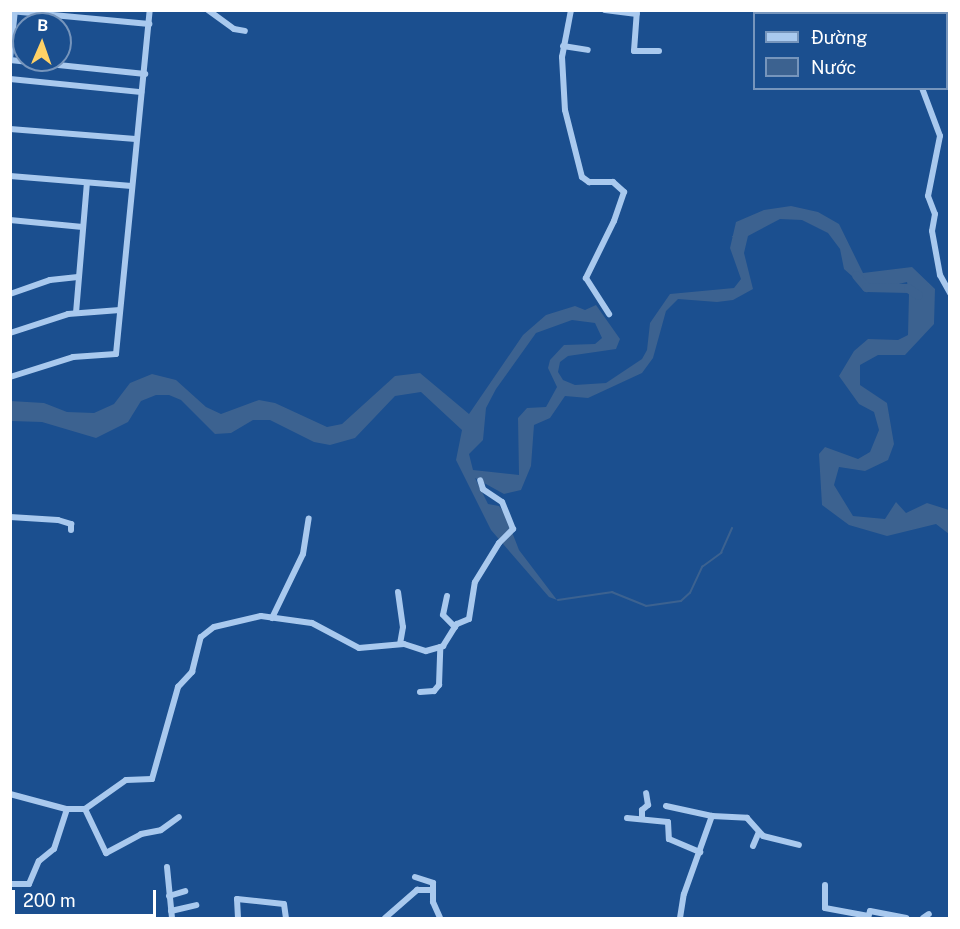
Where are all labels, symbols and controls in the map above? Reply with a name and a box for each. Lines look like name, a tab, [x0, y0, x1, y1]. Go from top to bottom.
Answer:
north arrow	[12, 12, 72, 72]
legend	[753, 12, 948, 90]
text: B	[37, 16, 48, 35]
text: Đường	[811, 27, 868, 48]
text: Nước	[811, 57, 856, 78]
scale bar	[15, 878, 159, 916]
text: 200 m	[23, 890, 76, 911]

